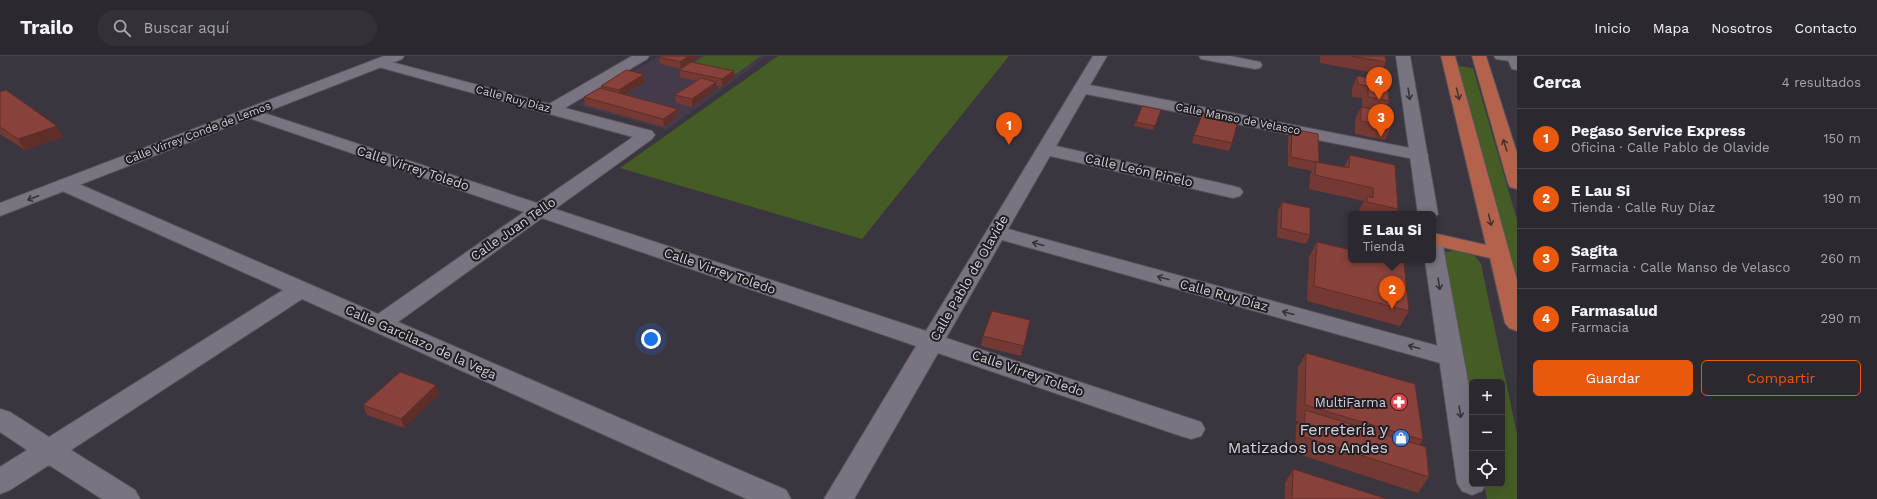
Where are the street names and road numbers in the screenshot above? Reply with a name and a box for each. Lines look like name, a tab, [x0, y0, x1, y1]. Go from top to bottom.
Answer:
street label: Calle Ruy Díaz	[474, 83, 552, 115]
street label: Calle Virrey Conde de Lemos	[123, 99, 273, 167]
street label: Calle Manso de Velasco	[1174, 101, 1302, 137]
street label: Calle Virrey Toledo	[355, 143, 471, 193]
street label: Calle León Pinelo	[1084, 150, 1195, 190]
street label: Calle Juan Tello	[468, 194, 559, 264]
street label: Calle Pablo de Olavide	[927, 212, 1011, 344]
street label: Calle Virrey Toledo	[662, 245, 778, 297]
street label: Calle Ruy Díaz	[1178, 276, 1270, 314]
street label: Calle Garcilazo de la Vega	[343, 302, 499, 382]
street label: Calle Virrey Toledo	[970, 347, 1086, 399]

